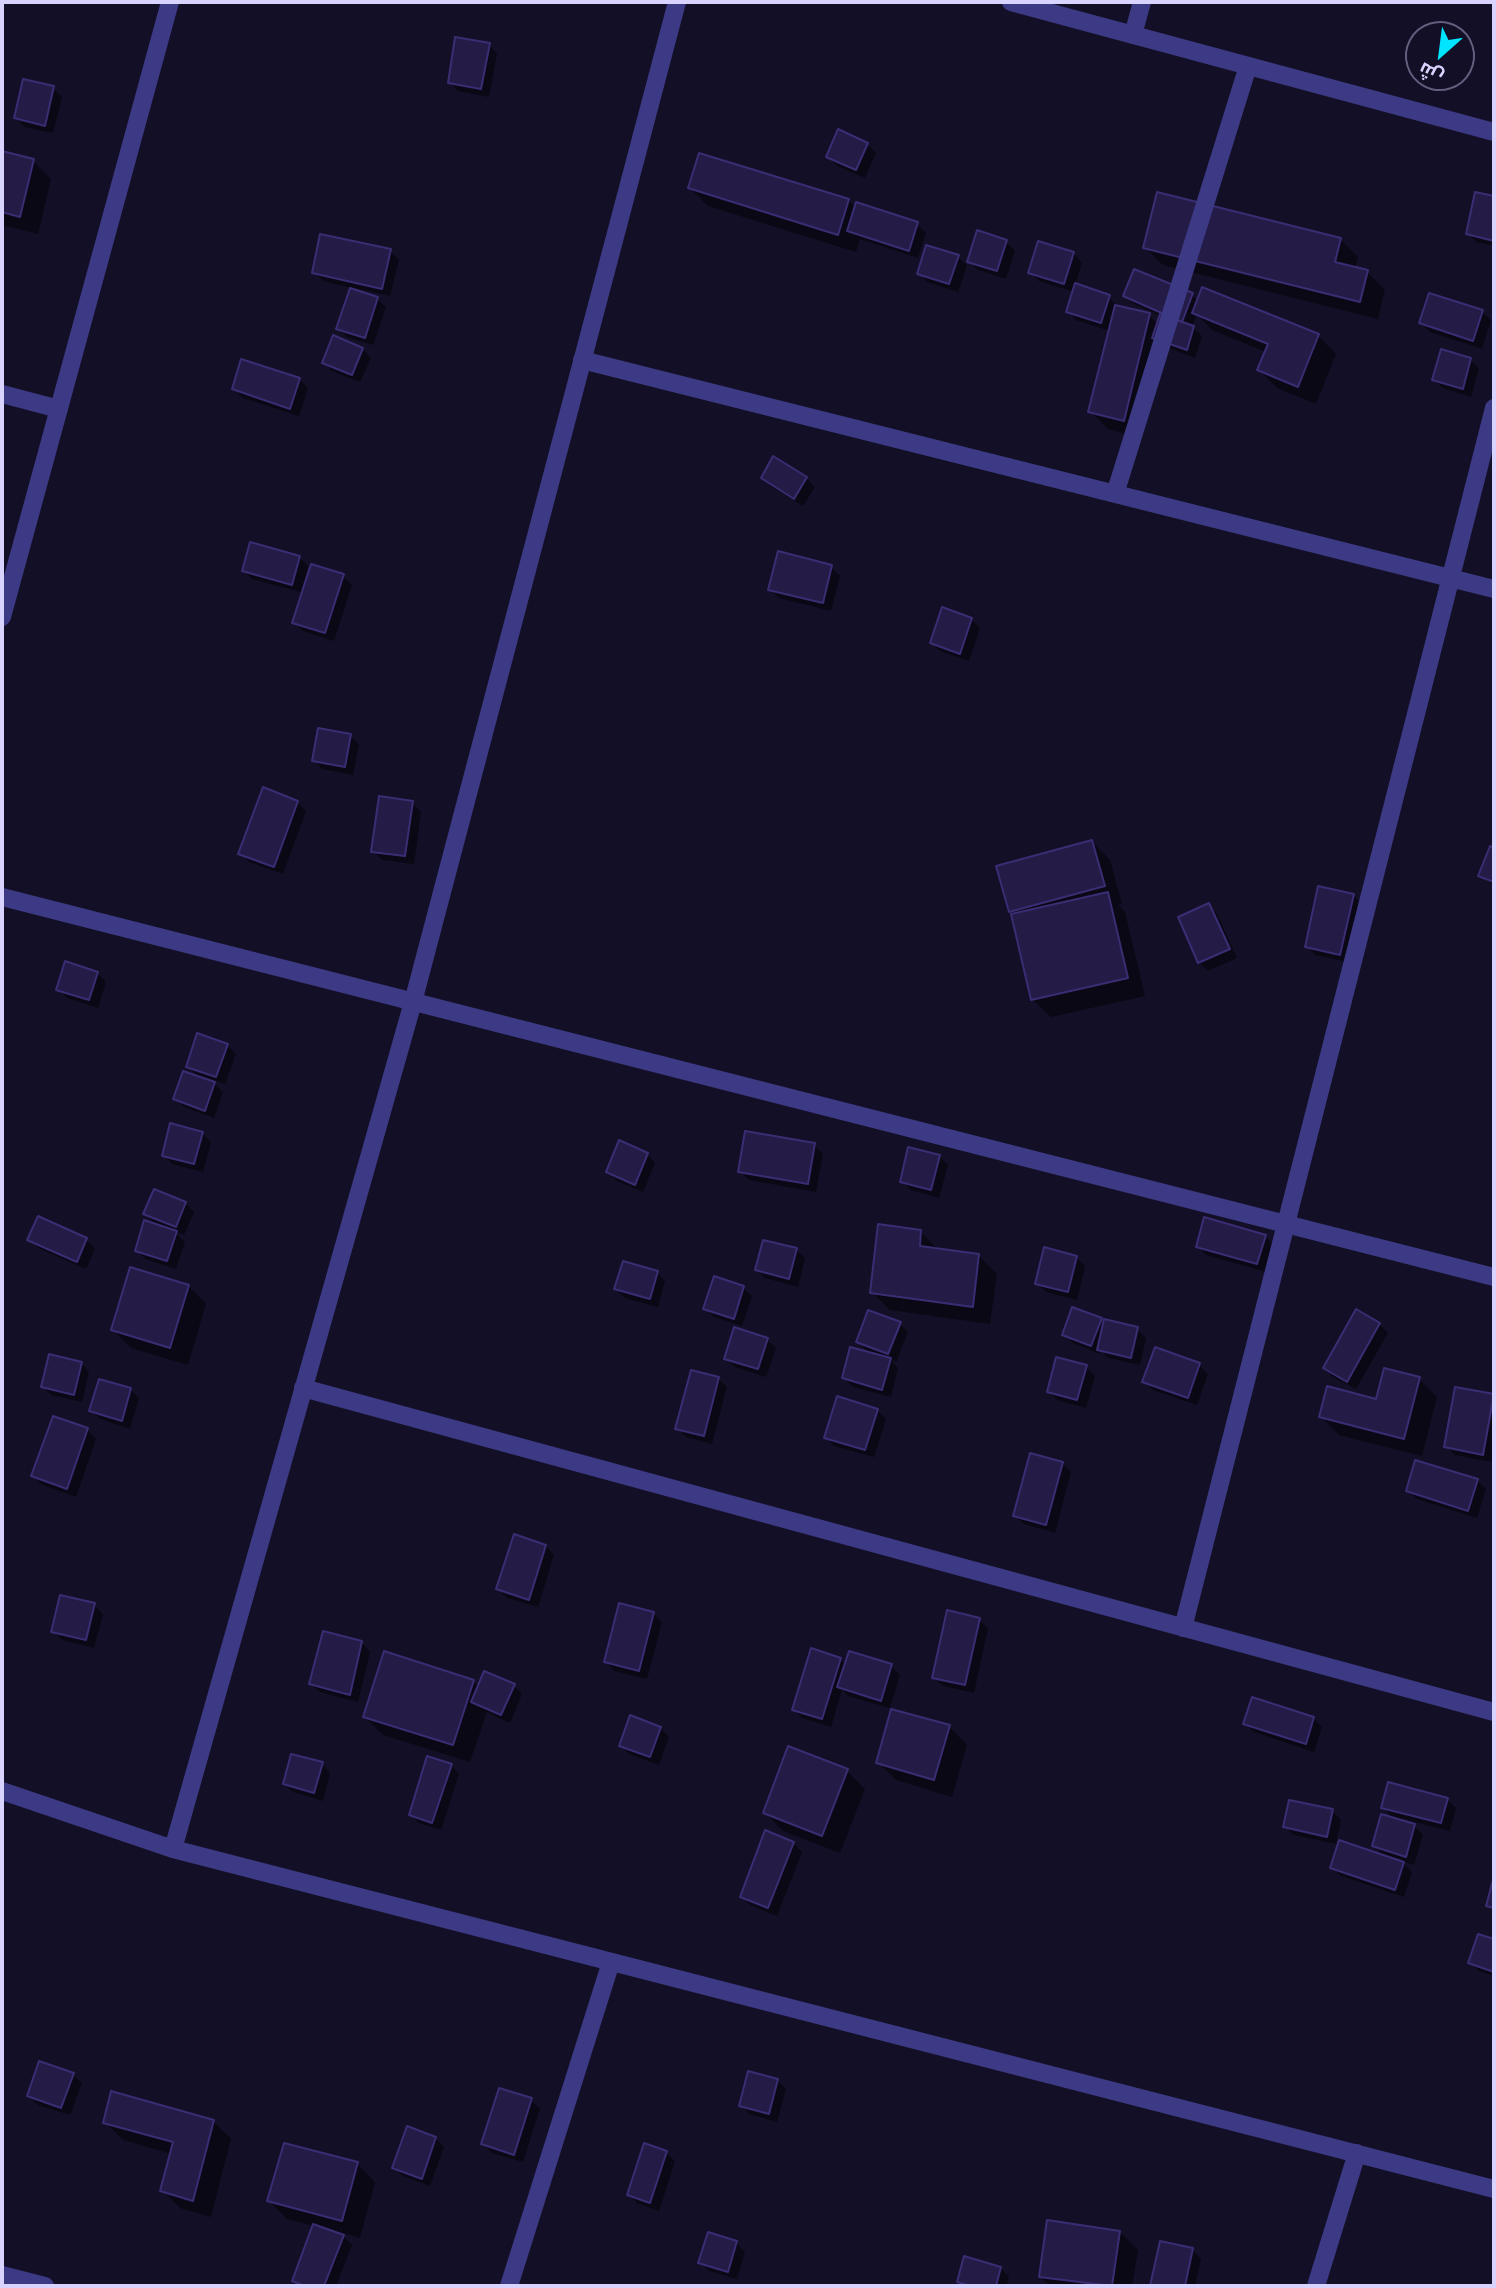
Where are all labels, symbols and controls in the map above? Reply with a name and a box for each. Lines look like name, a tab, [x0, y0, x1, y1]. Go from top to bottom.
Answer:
north arrow	[1405, 21, 1475, 91]
text: ش	[1415, 57, 1447, 89]

